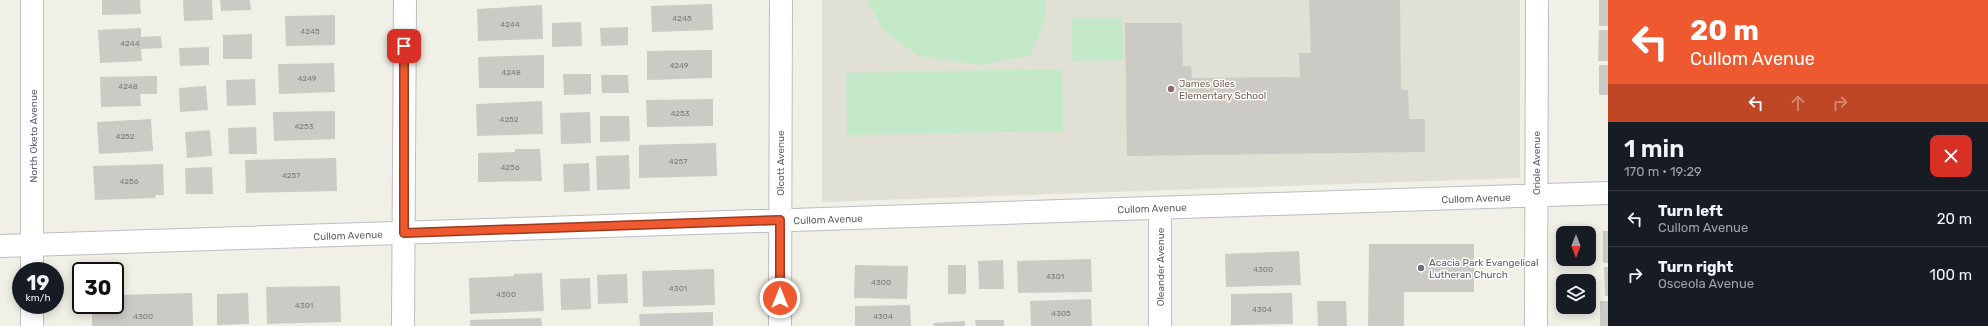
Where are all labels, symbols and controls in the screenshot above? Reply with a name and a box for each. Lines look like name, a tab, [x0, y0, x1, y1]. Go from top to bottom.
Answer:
house number: 4245	[672, 14, 692, 23]
text: 20 m	[1690, 14, 1759, 47]
icon: left	[1624, 16, 1676, 68]
house number: 4244	[500, 20, 520, 29]
house number: 4245	[300, 27, 320, 36]
pin	[387, 29, 421, 63]
icon: arrive	[393, 35, 415, 57]
house number: 4244	[120, 39, 140, 48]
text: Cullom Avenue	[1690, 48, 1815, 70]
house number: 4249	[669, 61, 689, 70]
house number: 4248	[501, 68, 521, 77]
house number: 4249	[297, 74, 317, 83]
place label: James Giles Elementary School	[1179, 78, 1266, 102]
house number: 4248	[118, 82, 138, 91]
marker: James Giles Elementary School	[1166, 84, 1176, 94]
street label: North Oketo Avenue	[28, 89, 40, 183]
icon: left	[1745, 92, 1767, 114]
icon: ahead	[1787, 92, 1809, 114]
icon: right	[1829, 92, 1851, 114]
house number: 4253	[670, 109, 690, 118]
house number: 4252	[499, 115, 519, 124]
house number: 4253	[294, 122, 314, 131]
street label: Olcott Avenue	[775, 130, 787, 196]
street label: Oriole Avenue	[1531, 131, 1543, 195]
house number: 4252	[115, 132, 135, 141]
text: 1 min	[1624, 135, 1684, 163]
button: close	[1930, 135, 1972, 177]
house number: 4257	[669, 157, 687, 166]
house number: 4256	[500, 163, 520, 172]
text: 170 m · 19:29	[1624, 164, 1702, 179]
house number: 4257	[282, 171, 300, 180]
house number: 4256	[119, 177, 139, 186]
street label: Cullom Avenue	[1441, 192, 1511, 206]
street label: Cullom Avenue	[1117, 202, 1187, 216]
text: Turn left	[1658, 202, 1723, 220]
icon: left	[1624, 208, 1646, 230]
text: 20 m	[1937, 210, 1972, 228]
street label: Cullom Avenue	[793, 213, 863, 227]
text: Cullom Avenue	[1658, 220, 1748, 235]
north arrow	[1556, 226, 1596, 266]
map controls	[1556, 226, 1596, 314]
street label: Oleander Avenue	[1155, 227, 1167, 306]
street label: Cullom Avenue	[313, 229, 383, 243]
place label: Acacia Park Evangelical Lutheran Church	[1429, 257, 1538, 281]
text: Turn right	[1658, 258, 1733, 276]
speed limit sign: 30	[72, 262, 124, 314]
marker: Acacia Park Evangelical Lutheran Church	[1416, 263, 1426, 273]
icon: right	[1624, 264, 1646, 286]
house number: 4300	[1253, 265, 1273, 274]
text: 100 m	[1930, 266, 1972, 284]
text: 19	[27, 271, 49, 295]
house number: 4301	[1046, 272, 1064, 281]
button: layers	[1556, 274, 1596, 314]
text: Osceola Avenue	[1658, 276, 1754, 291]
position arrow	[759, 277, 801, 319]
house number: 4300	[871, 278, 891, 287]
house number: 4301	[669, 284, 687, 293]
house number: 4300	[496, 290, 516, 299]
text: km/h	[26, 292, 50, 304]
house number: 4301	[295, 301, 313, 310]
house number: 4304	[1252, 305, 1272, 314]
house number: 4305	[1051, 309, 1071, 318]
house number: 4300	[133, 312, 153, 321]
house number: 4304	[873, 312, 893, 321]

